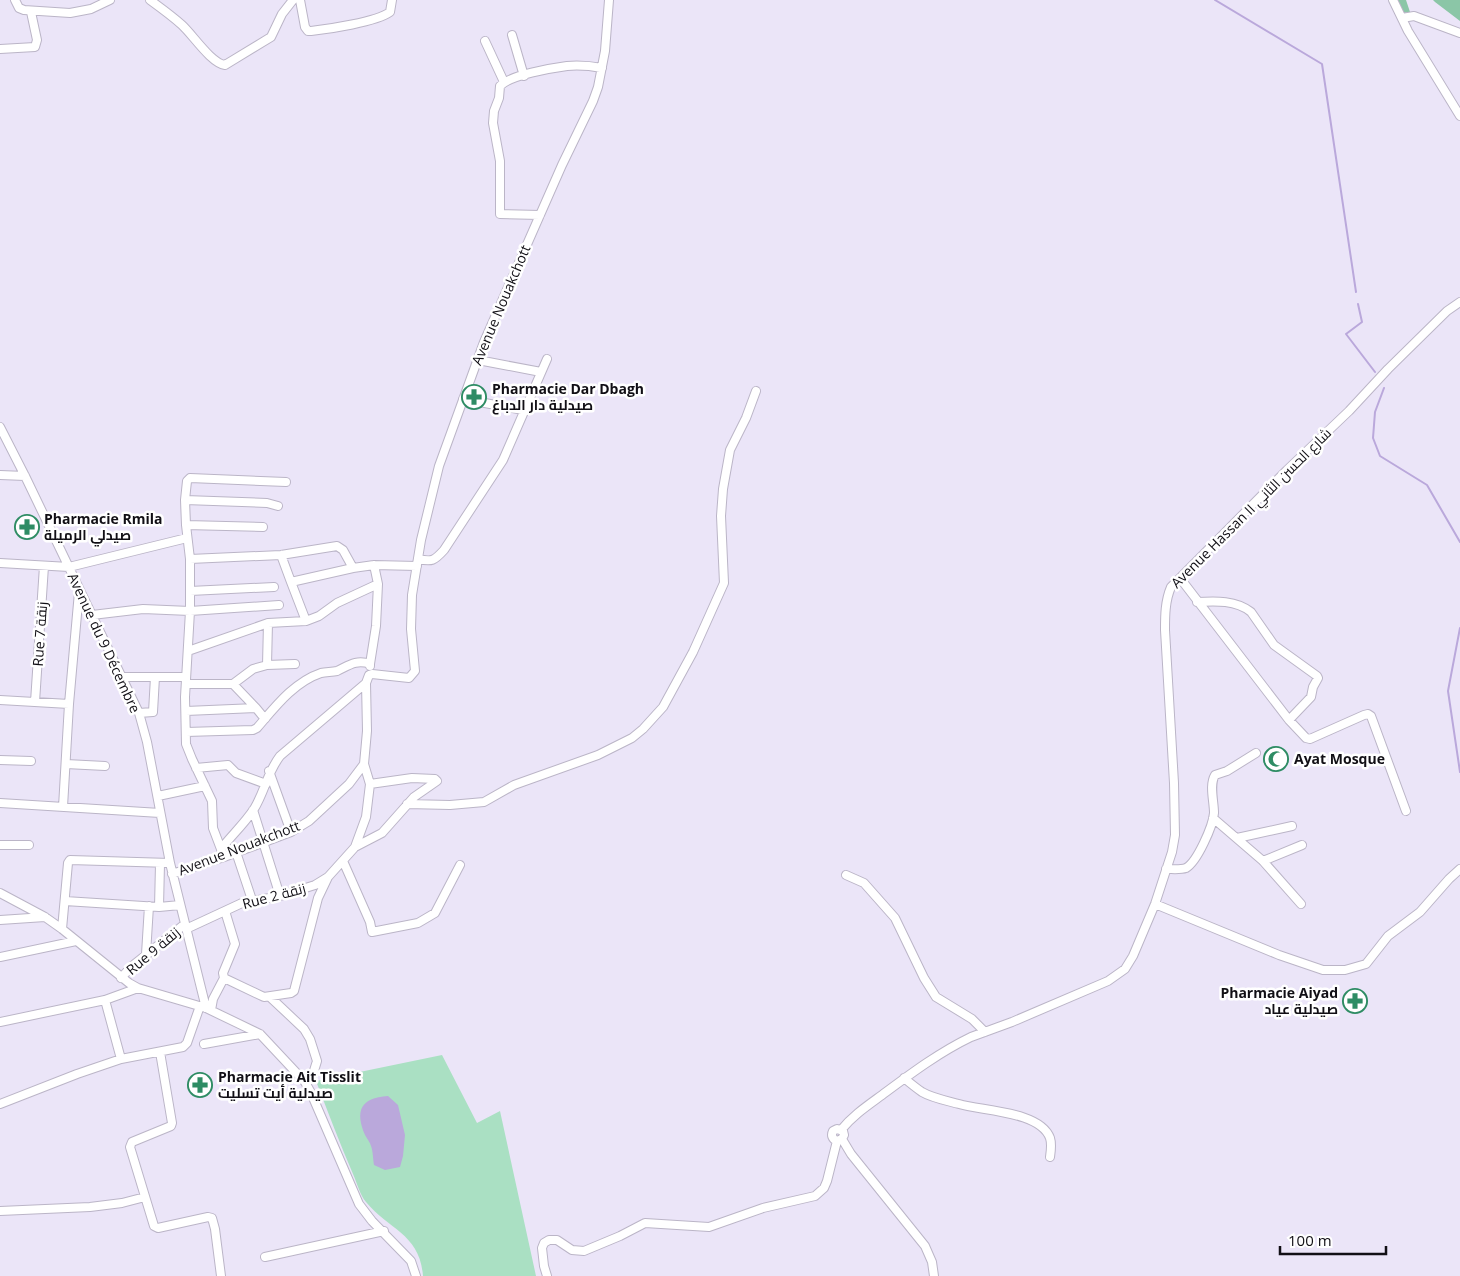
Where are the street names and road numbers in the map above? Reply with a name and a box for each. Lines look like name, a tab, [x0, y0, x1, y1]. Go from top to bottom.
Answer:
street label: Avenue Nouakchott	[467, 242, 534, 368]
street label: Avenue Hassan II شارع الحسن الثاني	[1166, 423, 1337, 594]
street label: Avenue du 9 Décembre	[64, 570, 145, 716]
street label: Rue 7 زنقة	[28, 601, 51, 667]
street label: Avenue Nouakchott	[175, 816, 302, 879]
street label: Rue 2 زنقة	[240, 878, 308, 913]
street label: Rue 9 زنقة	[122, 922, 184, 979]

